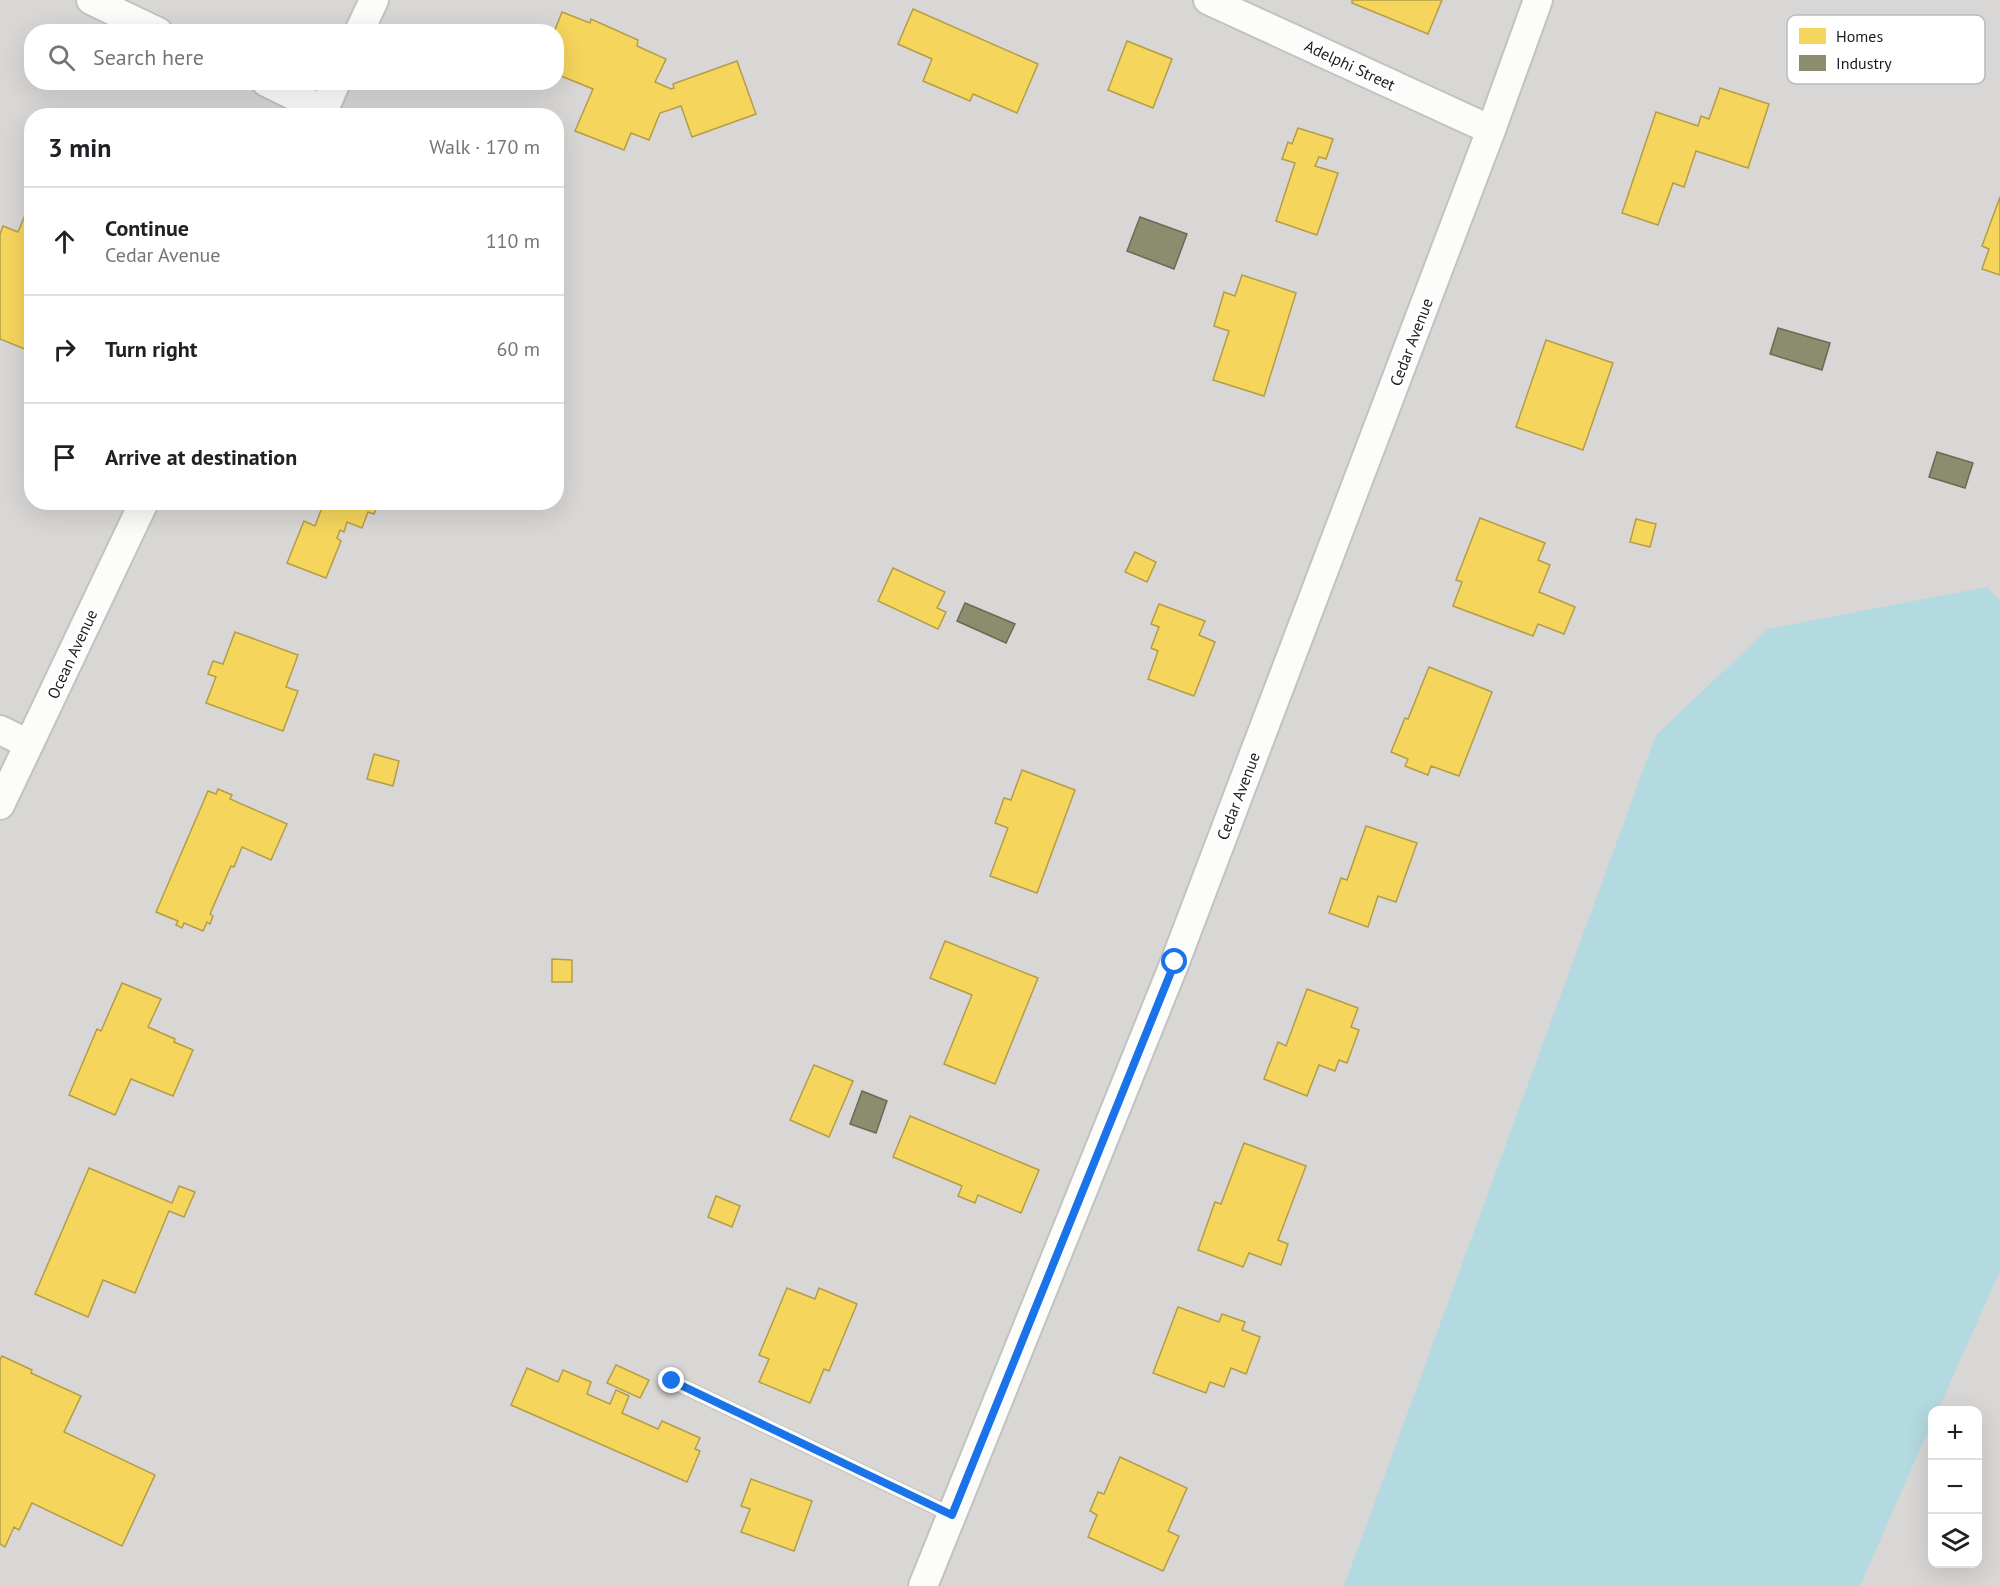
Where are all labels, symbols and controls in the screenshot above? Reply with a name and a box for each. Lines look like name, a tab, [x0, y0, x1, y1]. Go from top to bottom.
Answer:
legend	[1787, 15, 1985, 84]
search box	[24, 24, 564, 90]
text: Homes	[1836, 26, 1883, 46]
street label: Adelphi Street	[1302, 35, 1399, 95]
icon: search	[45, 41, 78, 74]
text: Search here	[93, 43, 204, 71]
text: Industry	[1836, 53, 1892, 73]
text: 3 min	[48, 131, 111, 164]
text: Walk · 170 m	[429, 134, 540, 160]
text: Continue	[105, 214, 189, 242]
icon: ahead	[48, 225, 81, 258]
text: 110 m	[486, 228, 540, 254]
text: Cedar Avenue	[105, 242, 221, 268]
street label: Cedar Avenue	[1385, 295, 1437, 389]
icon: right	[48, 333, 81, 366]
text: Turn right	[105, 335, 197, 363]
text: 60 m	[497, 336, 540, 362]
icon: arrive	[48, 441, 81, 474]
text: Arrive at destination	[105, 443, 297, 471]
street label: Ocean Avenue	[43, 606, 101, 702]
street label: Cedar Avenue	[1212, 749, 1264, 843]
route start	[1161, 948, 1187, 974]
route end	[658, 1367, 684, 1393]
map controls	[1928, 1406, 1982, 1568]
button: +	[1928, 1406, 1982, 1460]
button: −	[1928, 1460, 1982, 1514]
button: layers	[1928, 1514, 1982, 1568]

